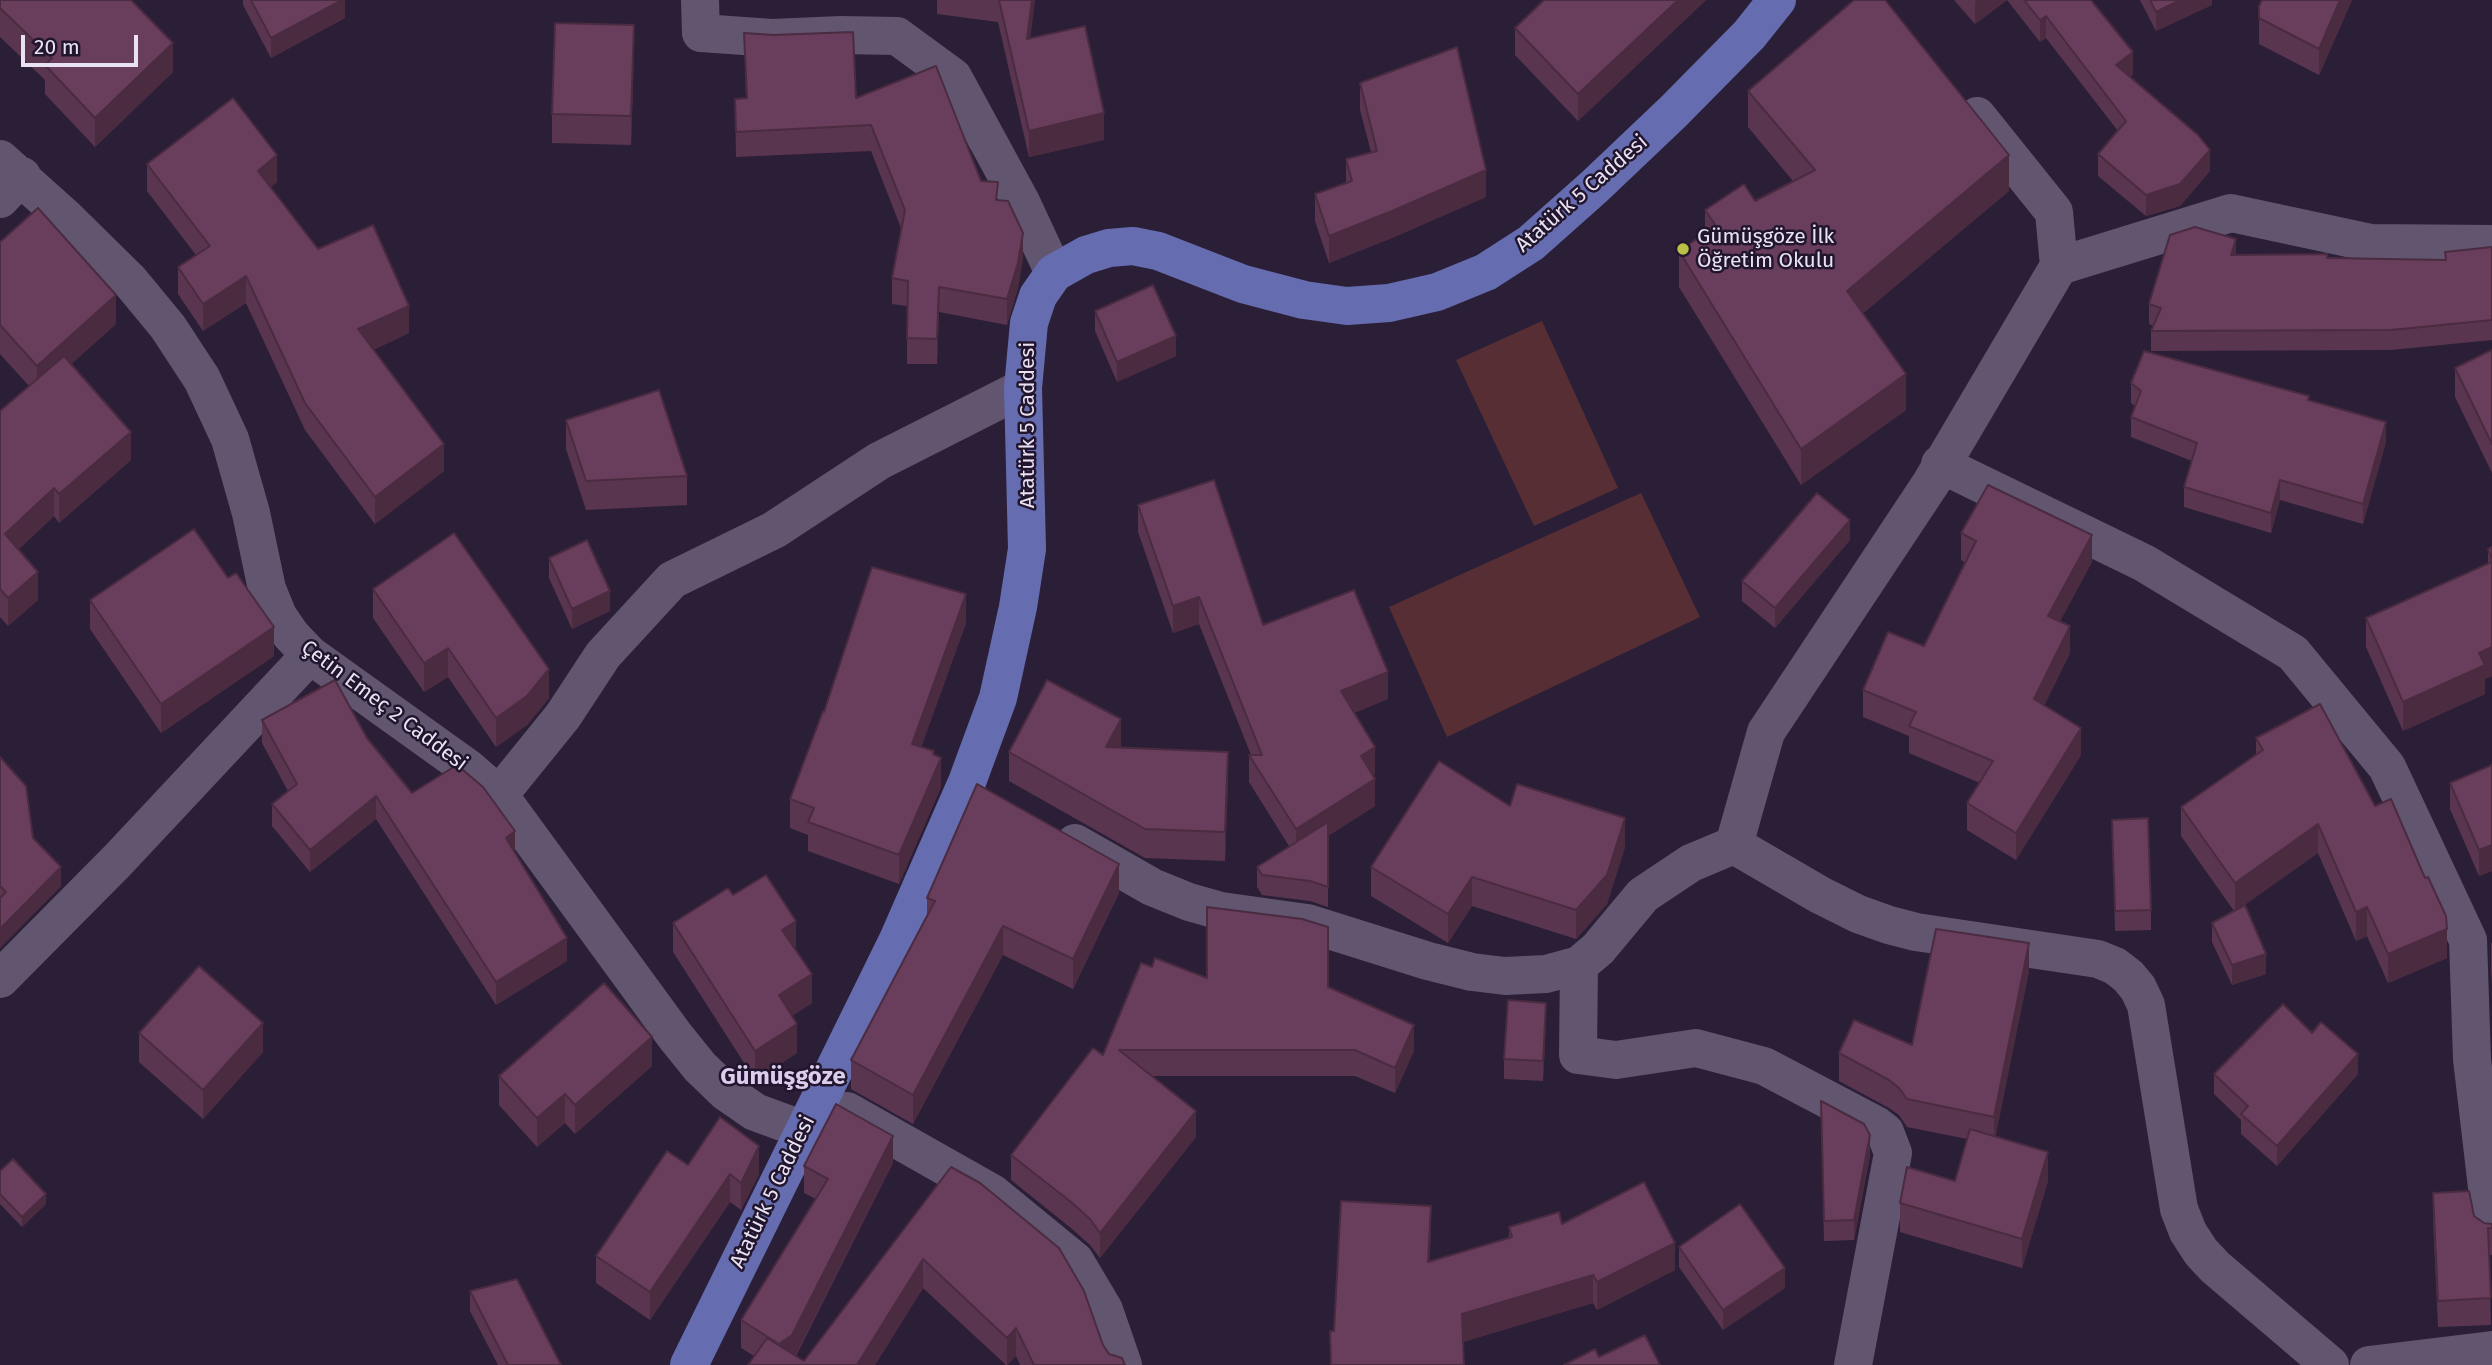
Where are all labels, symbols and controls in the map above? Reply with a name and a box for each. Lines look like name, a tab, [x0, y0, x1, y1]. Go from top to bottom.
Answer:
scale bar	[24, 21, 142, 65]
text: 20 m	[34, 34, 80, 60]
street label: Atatürk 5 Caddesi	[1511, 130, 1653, 258]
place label: Gümüşgöze İlk Öğretim Okulu	[1697, 224, 1834, 274]
marker: Gümüşgöze İlk Öğretim Okulu	[1675, 241, 1691, 257]
street label: Atatürk 5 Caddesi	[1015, 342, 1041, 508]
street label: Çetin Emeç 2 Caddesi	[296, 635, 472, 777]
district label: Gümüşgöze	[720, 1063, 846, 1091]
street label: Atatürk 5 Caddesi	[725, 1112, 821, 1272]

